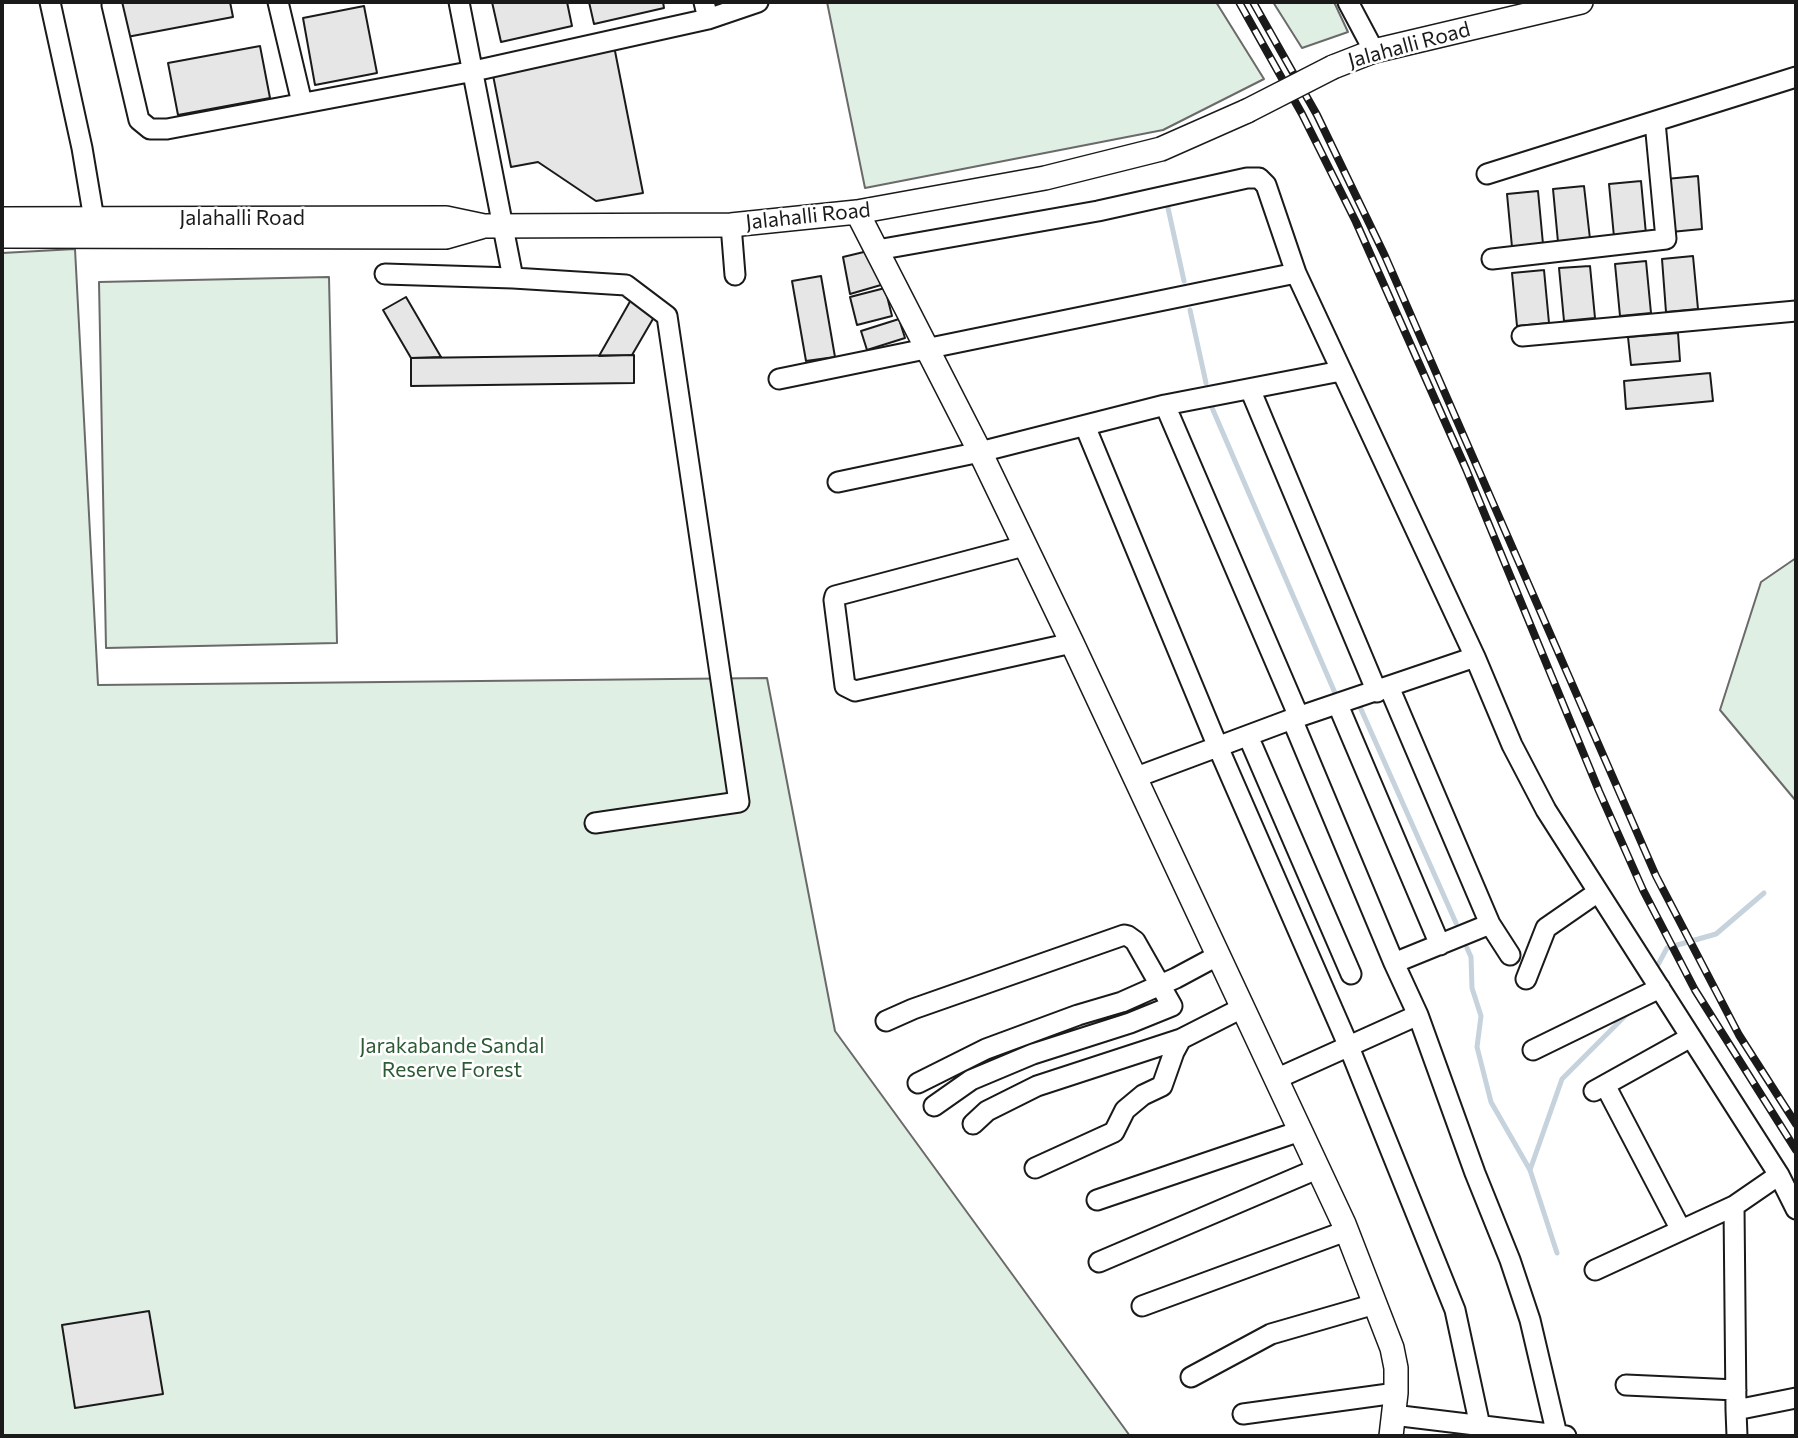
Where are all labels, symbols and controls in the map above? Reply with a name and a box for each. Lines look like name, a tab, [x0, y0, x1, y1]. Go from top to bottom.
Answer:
street label: Jalahalli Road	[1345, 17, 1473, 73]
street label: Jalahalli Road	[744, 197, 872, 235]
street label: Jalahalli Road	[179, 205, 305, 231]
park label: Jarakabande Sandal Reserve Forest	[359, 1033, 545, 1083]

